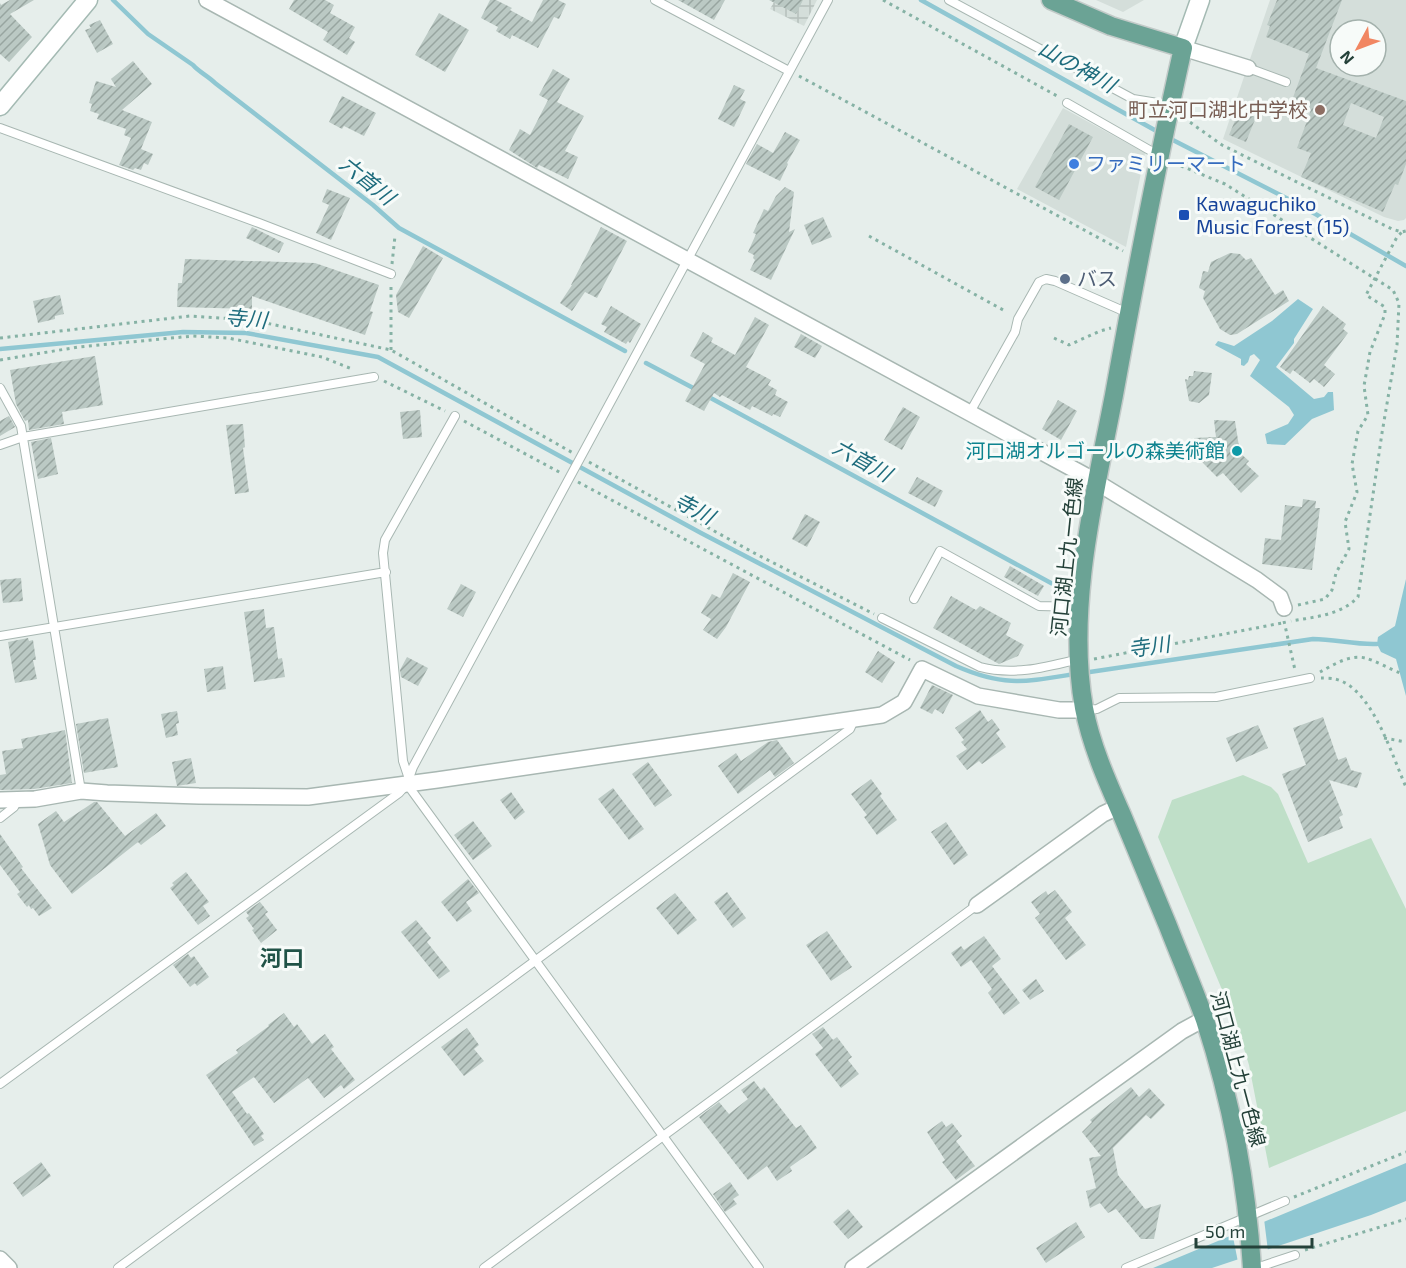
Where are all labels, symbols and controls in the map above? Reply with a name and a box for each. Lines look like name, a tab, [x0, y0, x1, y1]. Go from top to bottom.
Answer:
north arrow	[1328, 18, 1388, 78]
water label: 山の神川	[1035, 34, 1122, 98]
text: N	[1335, 48, 1357, 69]
place label: 町立河口湖北中学校	[1128, 97, 1308, 121]
marker: 町立河口湖北中学校	[1313, 103, 1327, 117]
water label: 六首川	[336, 150, 402, 211]
place label: ファミリーマート	[1086, 151, 1246, 175]
marker: ファミリーマート	[1067, 157, 1081, 171]
place label: Kawaguchiko Music Forest (15)	[1196, 191, 1349, 238]
marker: Kawaguchiko Music Forest (15)	[1177, 208, 1191, 222]
place label: バス	[1077, 266, 1117, 290]
marker: バス	[1058, 272, 1072, 286]
water label: 寺川	[224, 303, 270, 332]
water label: 六首川	[829, 433, 898, 487]
place label: 河口湖オルゴールの森美術館	[965, 438, 1225, 462]
marker: 河口湖オルゴールの森美術館	[1230, 444, 1244, 458]
street label: 河口湖上九一色線	[1046, 476, 1086, 638]
water label: 寺川	[670, 487, 721, 530]
water label: 寺川	[1126, 630, 1173, 661]
district label: 河口	[260, 944, 304, 970]
street label: 河口湖上九一色線	[1207, 988, 1271, 1149]
scale bar	[1196, 1211, 1312, 1249]
text: 50 m	[1205, 1220, 1245, 1242]

